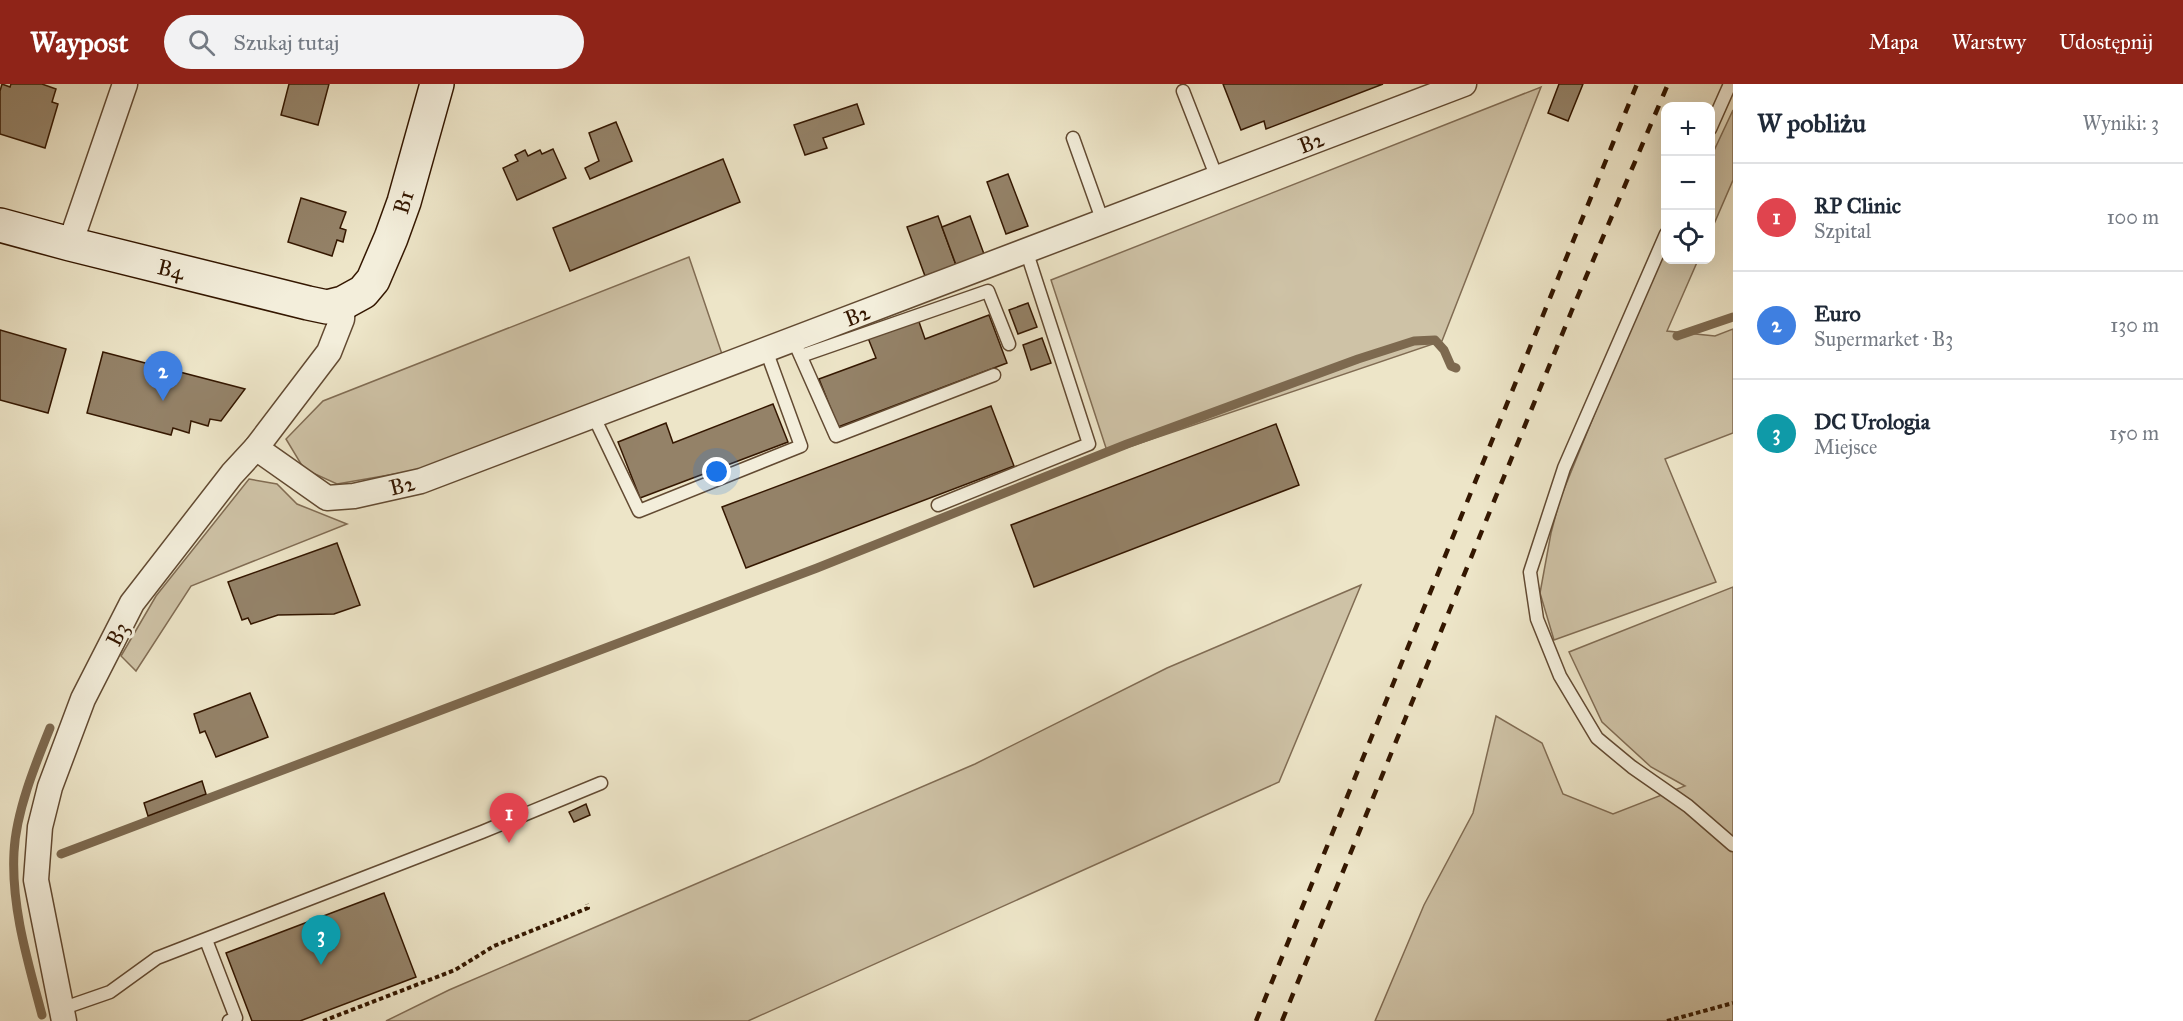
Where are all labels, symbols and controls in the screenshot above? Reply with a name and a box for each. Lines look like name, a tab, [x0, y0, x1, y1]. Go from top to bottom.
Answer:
search box	[164, 15, 584, 69]
text: Waypost	[30, 25, 128, 60]
icon: search	[185, 26, 218, 59]
text: Szukaj tutaj	[233, 29, 339, 56]
text: Mapa	[1869, 29, 1919, 55]
text: Warstwy	[1952, 29, 2026, 55]
text: Udostępnij	[2059, 29, 2153, 55]
map controls	[1661, 102, 1715, 264]
button: +	[1661, 102, 1715, 156]
text: W pobliżu	[1757, 107, 1866, 139]
text: Wyniki: 3	[2082, 111, 2159, 135]
street label: B2	[1294, 125, 1328, 160]
button: −	[1661, 156, 1715, 210]
street label: B1	[387, 187, 420, 217]
text: RP Clinic	[1814, 192, 1901, 219]
text: 1	[1773, 205, 1780, 229]
text: 100 m	[2107, 205, 2159, 229]
button: locate	[1661, 210, 1715, 264]
text: Szpital	[1814, 219, 1871, 243]
street label: B4	[155, 253, 188, 286]
street label: B2	[840, 298, 874, 333]
text: Euro	[1814, 300, 1861, 327]
text: 2	[1772, 313, 1781, 337]
text: 130 m	[2110, 313, 2159, 337]
text: Supermarket · B3	[1814, 327, 1953, 351]
pin: 2	[144, 352, 182, 401]
text: DC Urologia	[1814, 408, 1930, 435]
text: 3	[1773, 421, 1781, 445]
text: 150 m	[2109, 421, 2159, 445]
text: Miejsce	[1814, 435, 1877, 459]
your location	[702, 457, 731, 486]
street label: B2	[387, 469, 418, 502]
street label: B3	[100, 618, 135, 651]
pin: 1	[490, 794, 528, 843]
pin: 3	[302, 916, 340, 965]

